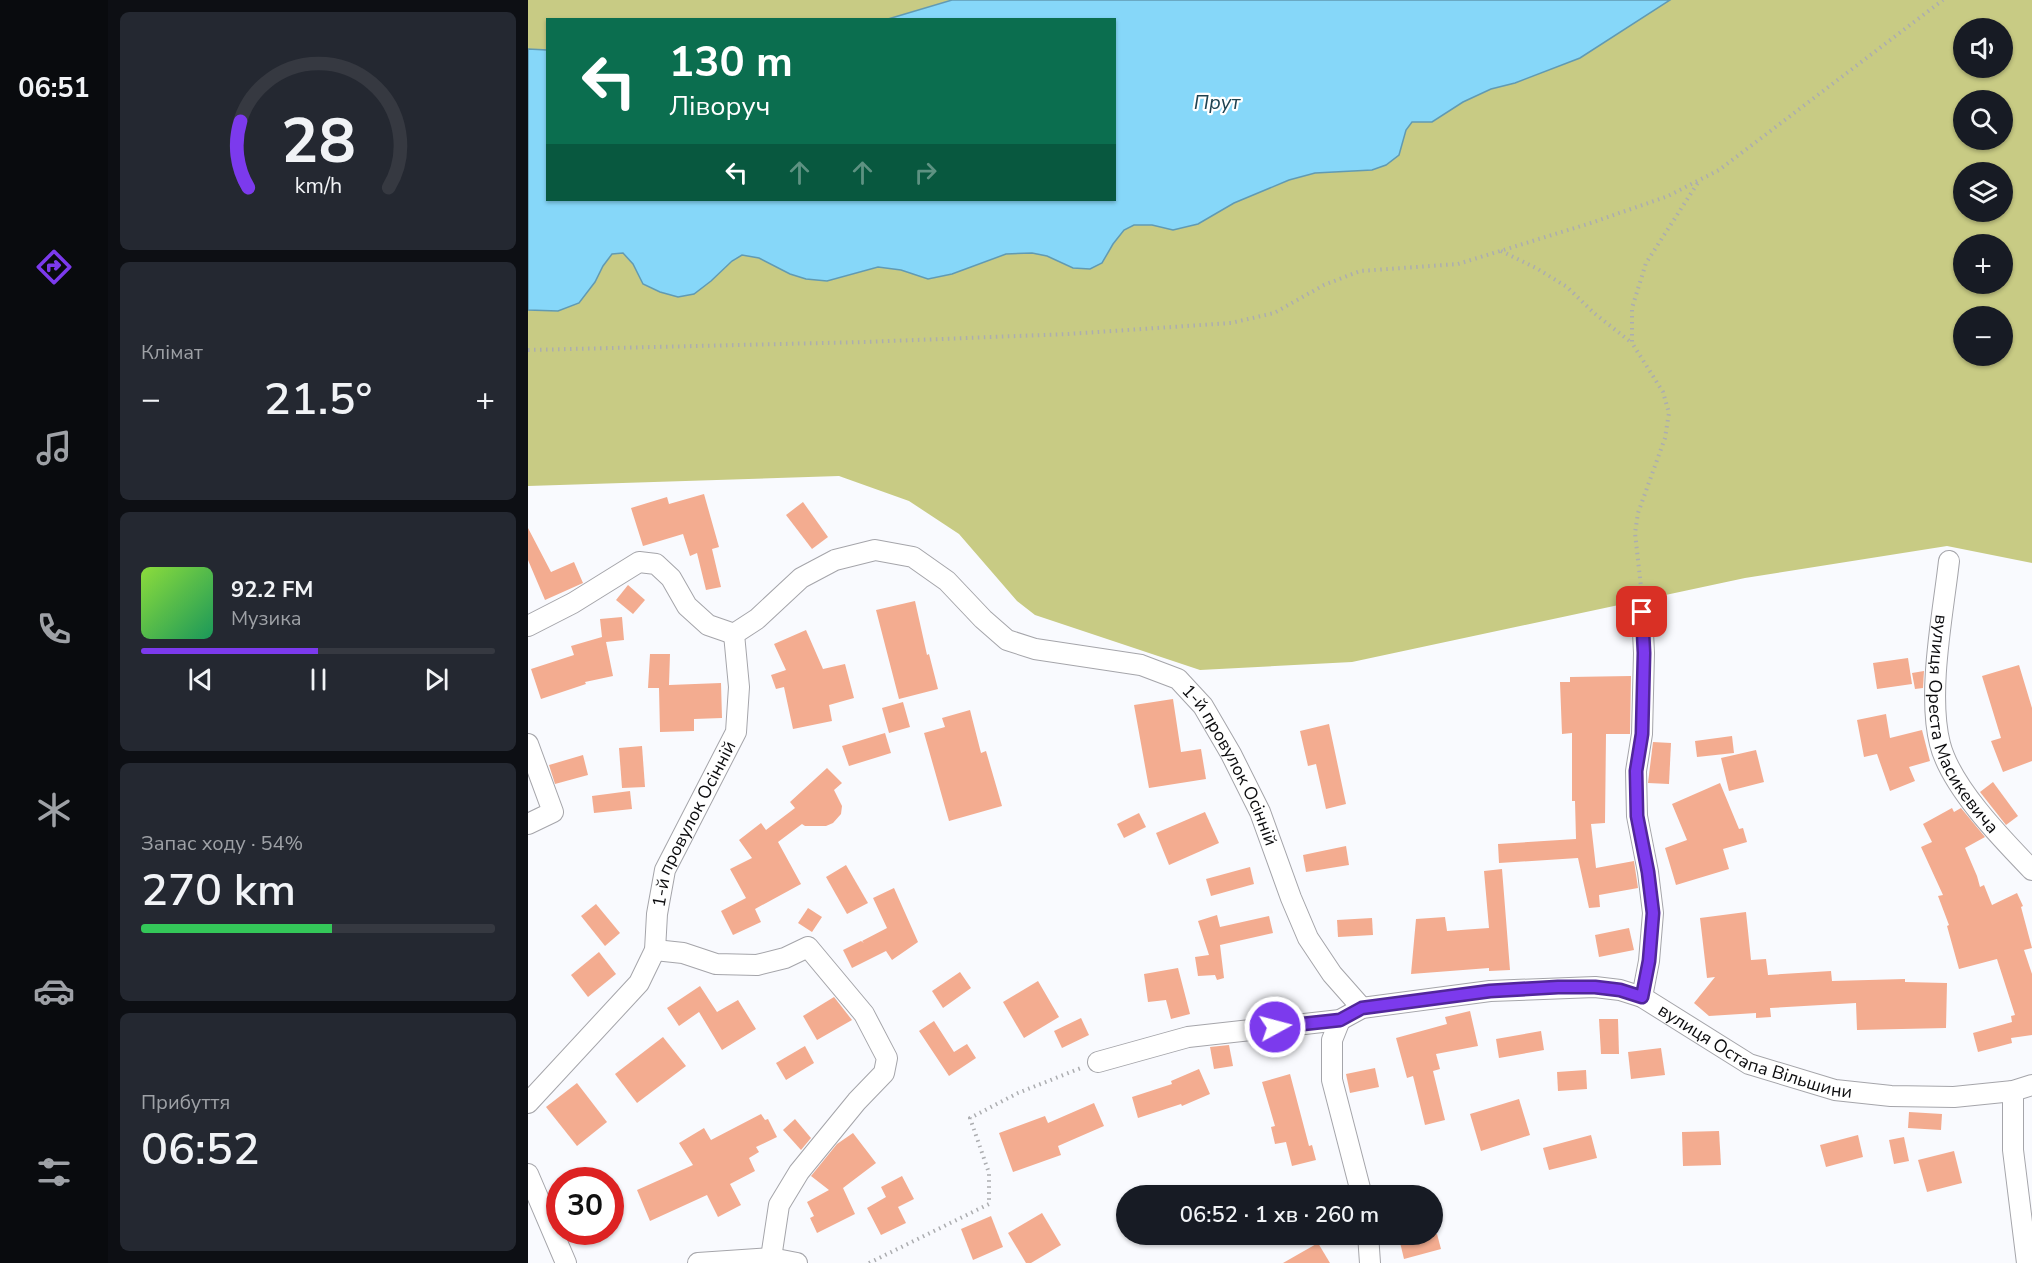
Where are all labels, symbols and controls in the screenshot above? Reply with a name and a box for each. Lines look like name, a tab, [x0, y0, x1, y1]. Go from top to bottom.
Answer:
map controls	[1953, 18, 2013, 366]
button: sound	[1953, 18, 2013, 78]
text: 130 m	[669, 34, 793, 91]
icon: left	[570, 42, 648, 120]
text: 06:51	[18, 70, 90, 107]
text: Ліворуч	[669, 88, 770, 125]
water label: Прут	[1194, 89, 1241, 116]
button: search	[1953, 90, 2013, 150]
text: 28	[281, 99, 355, 184]
icon: left	[720, 156, 753, 189]
icon: ahead	[783, 156, 816, 189]
icon: ahead	[846, 156, 879, 189]
icon: right	[909, 156, 942, 189]
button: layers	[1953, 162, 2013, 222]
text: km/h	[294, 171, 342, 201]
button: +	[1953, 234, 2013, 294]
icon: directions	[33, 246, 75, 288]
button: −	[1953, 306, 2013, 366]
text: Клімат	[141, 339, 203, 366]
text: 21.5°	[264, 369, 372, 430]
text: −	[141, 377, 161, 422]
text: +	[475, 377, 495, 422]
icon: music	[33, 427, 75, 469]
text: 92.2 FM	[231, 575, 313, 605]
pin	[1616, 586, 1667, 637]
icon: arrive	[1625, 595, 1658, 628]
text: Музика	[231, 605, 301, 632]
icon: phone	[33, 608, 75, 650]
street label: вулиця Ореста Масикевича	[1923, 613, 2004, 839]
icon: previous	[184, 663, 217, 696]
icon: pause	[302, 663, 335, 696]
icon: next	[420, 663, 453, 696]
street label: 1-й провулок Осінній	[1177, 679, 1283, 849]
street label: 1-й провулок Осінній	[646, 737, 741, 909]
icon: climate	[33, 789, 75, 831]
text: Запас ходу · 54%	[141, 830, 303, 857]
text: 270 km	[141, 860, 296, 921]
icon: car	[33, 970, 75, 1012]
position arrow	[1243, 995, 1307, 1059]
street label: вулиця Остапа Вільшини	[1653, 998, 1853, 1104]
text: Прибуття	[141, 1089, 230, 1116]
text: 06:52	[141, 1119, 260, 1180]
icon: filters	[33, 1151, 75, 1193]
speed limit sign: 30	[546, 1167, 624, 1245]
text: 06:52 · 1 хв · 260 m	[1180, 1200, 1379, 1230]

